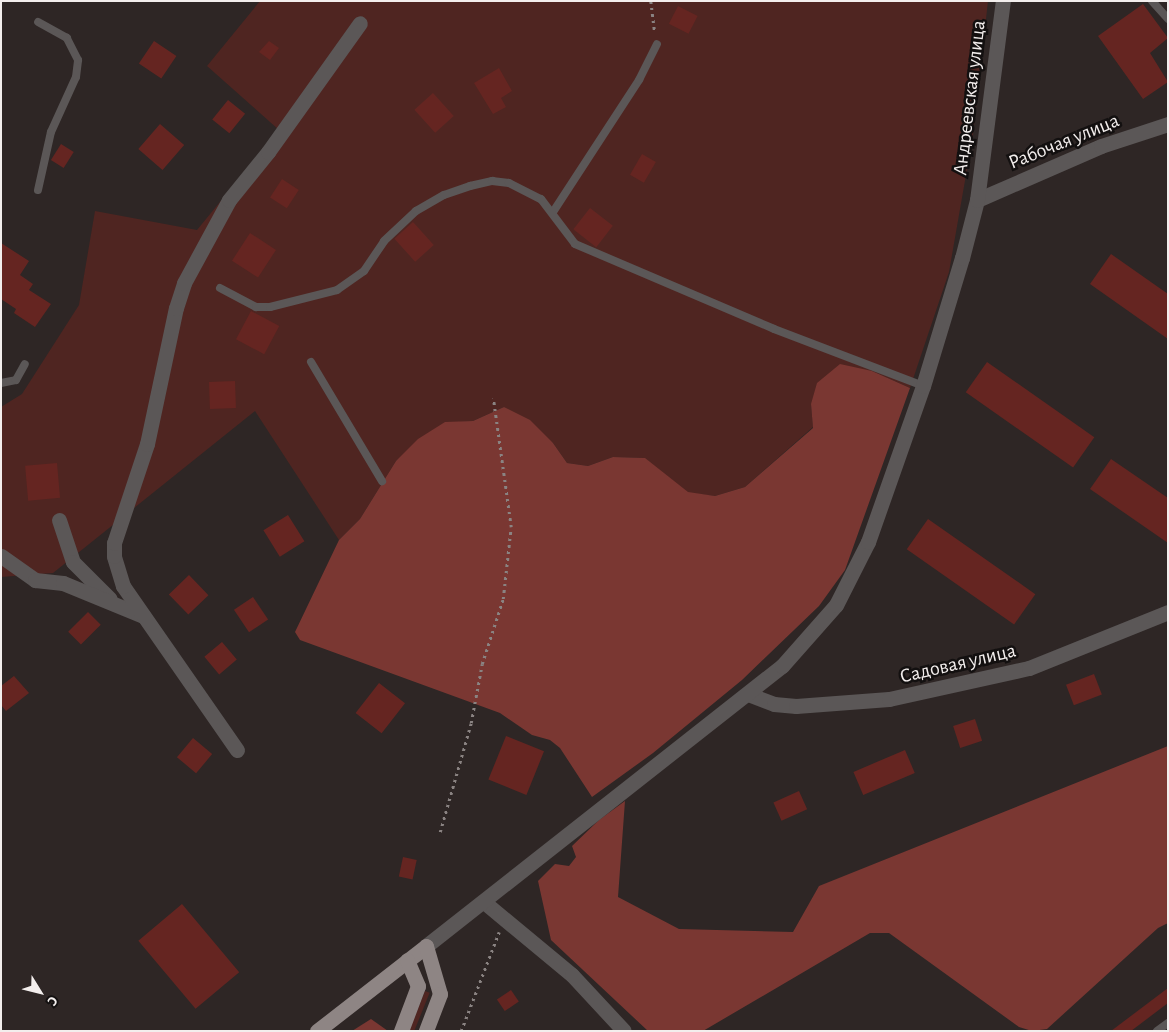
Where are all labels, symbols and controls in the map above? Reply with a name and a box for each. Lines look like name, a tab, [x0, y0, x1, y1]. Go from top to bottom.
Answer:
street label: Андреевская улица	[949, 19, 991, 177]
street label: Рабочая улица	[1005, 109, 1123, 175]
street label: Садовая улица	[898, 639, 1018, 689]
north arrow	[15, 967, 65, 1017]
text: С	[44, 994, 60, 1008]

